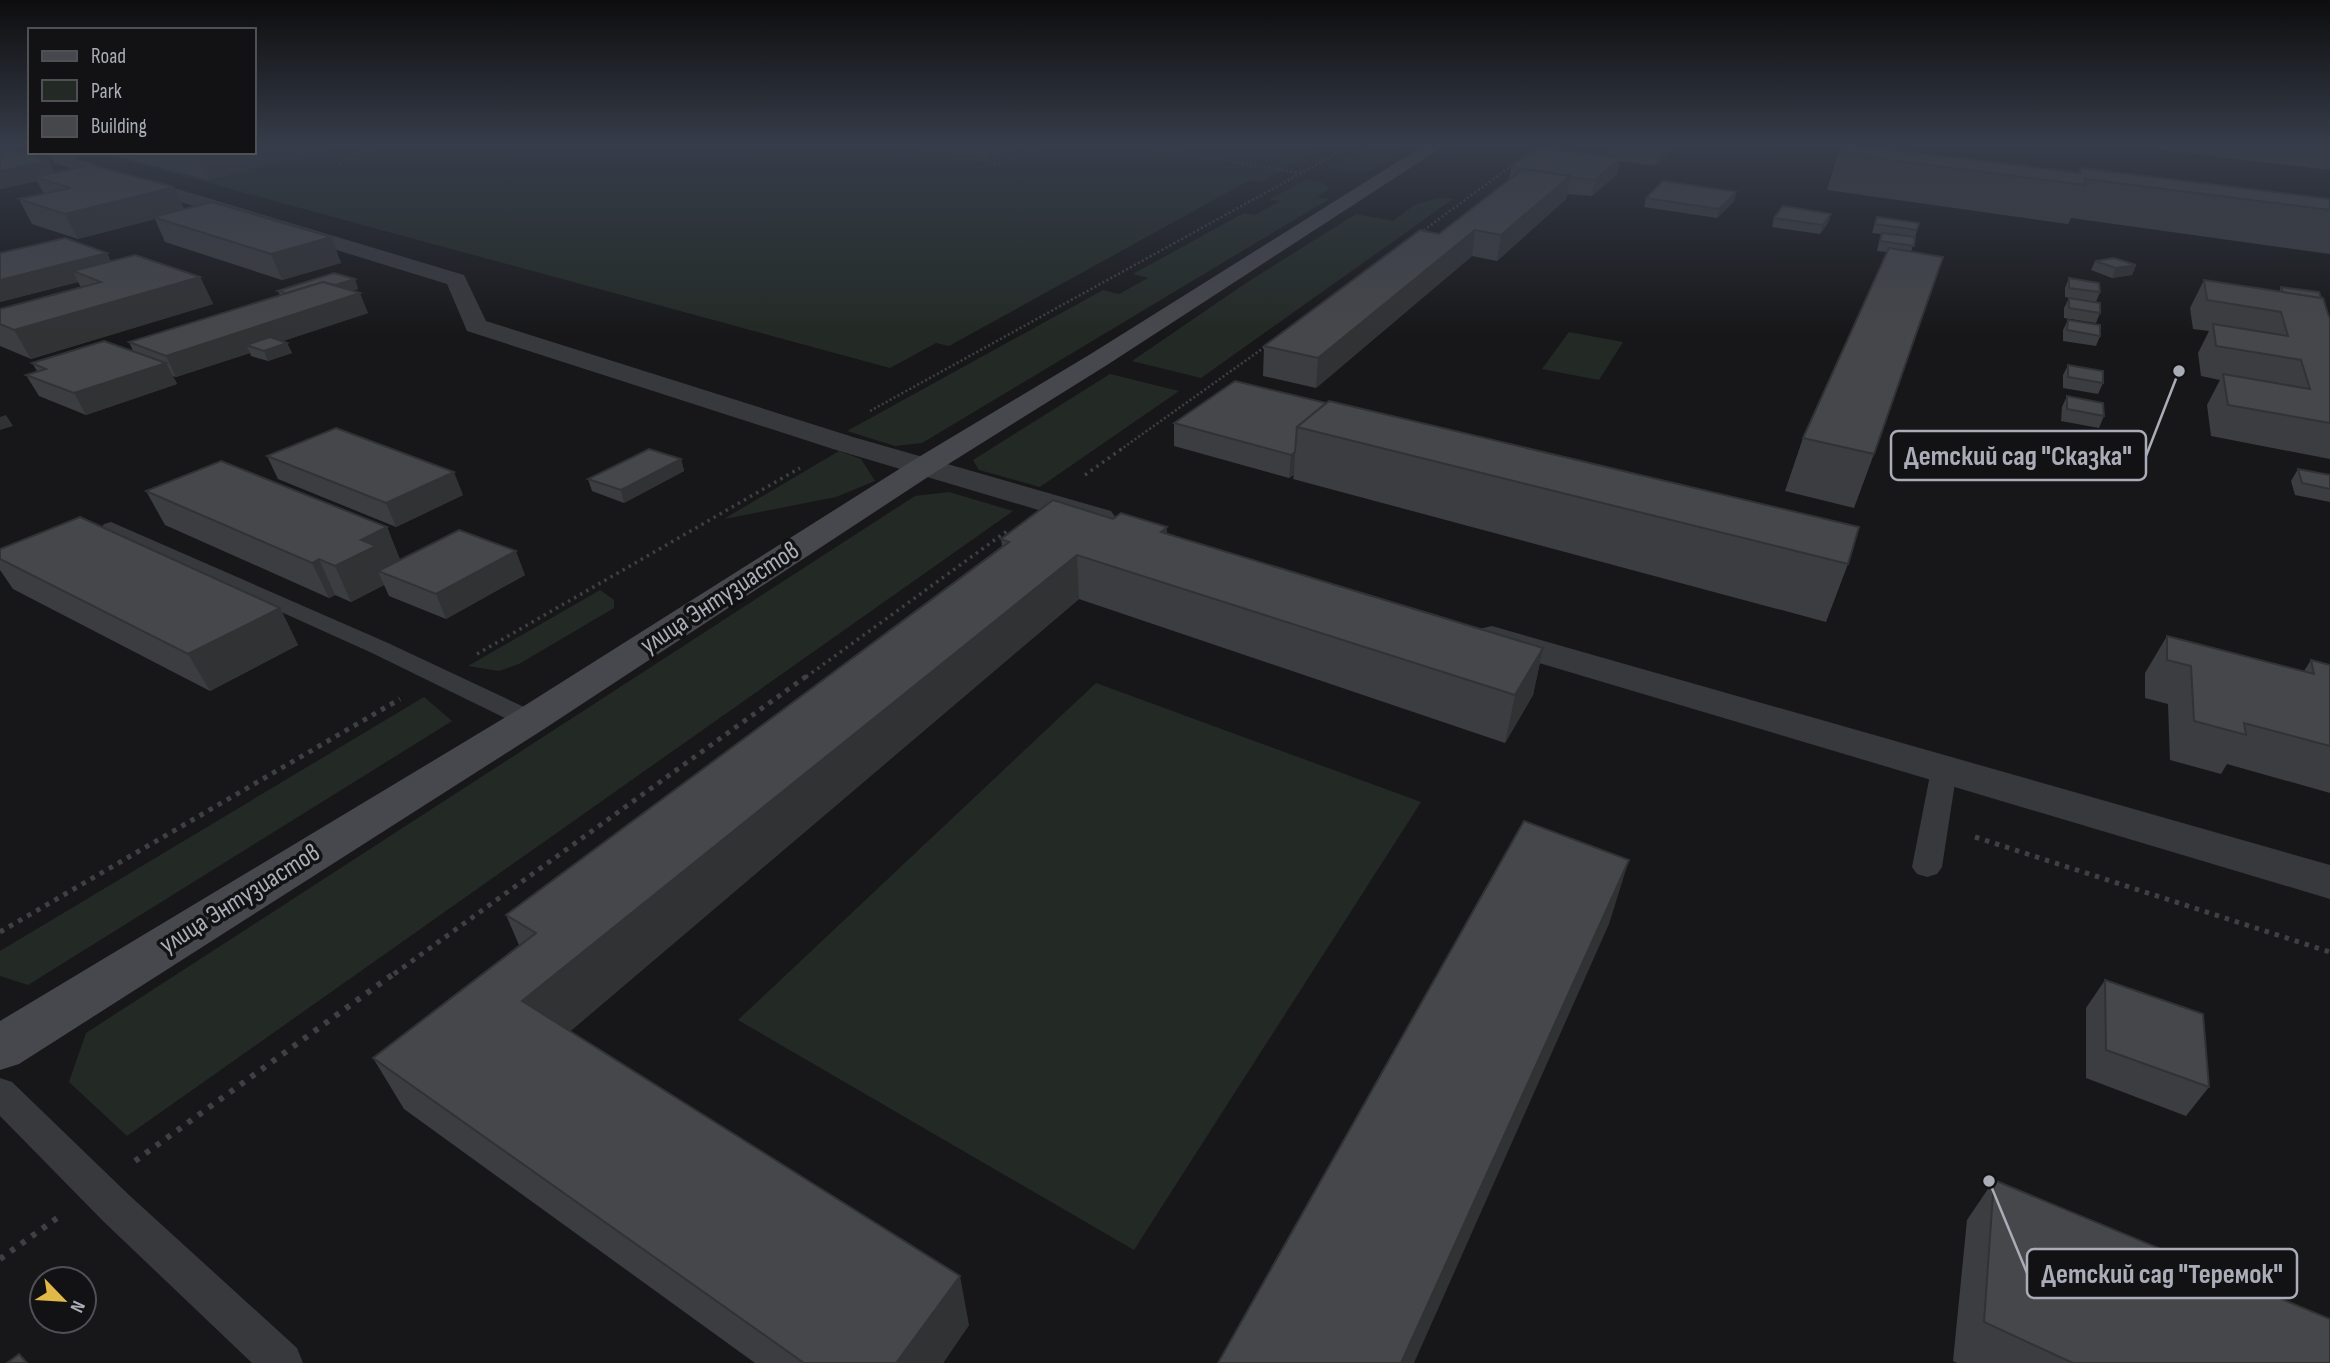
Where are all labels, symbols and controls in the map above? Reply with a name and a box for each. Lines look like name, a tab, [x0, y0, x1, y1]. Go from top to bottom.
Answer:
legend	[28, 28, 256, 154]
text: Road	[91, 44, 126, 69]
text: Park	[91, 79, 122, 104]
text: Building	[91, 114, 147, 139]
callout: Детский сад "Сказка"	[1891, 431, 2146, 480]
text: Детский сад "Сказка"	[1904, 440, 2132, 473]
street label: улица Энтузиастов	[635, 535, 805, 661]
street label: улица Энтузиастов	[154, 837, 326, 961]
callout: Детский сад "Теремок"	[2027, 1249, 2297, 1298]
text: Детский сад "Теремок"	[2041, 1258, 2283, 1291]
north arrow	[28, 1265, 98, 1335]
text: N	[64, 1297, 90, 1316]

